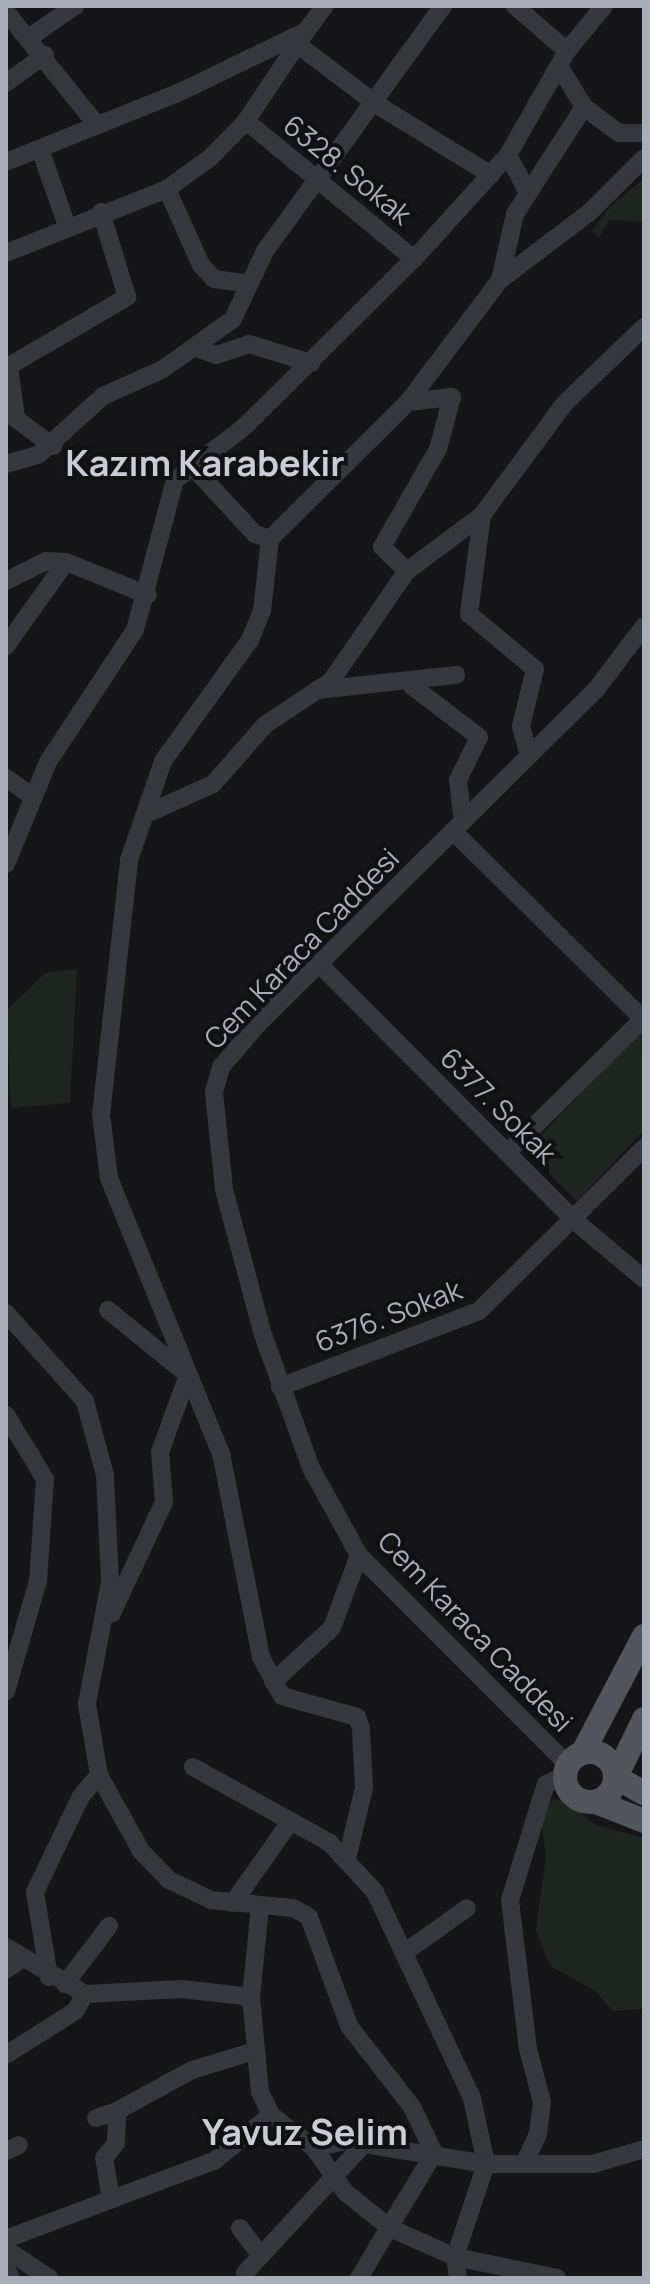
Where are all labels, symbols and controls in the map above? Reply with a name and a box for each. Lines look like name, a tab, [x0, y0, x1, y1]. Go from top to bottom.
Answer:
street label: 6328. Sokak	[277, 107, 419, 231]
district label: Kazım Karabekir	[65, 441, 345, 485]
street label: Cem Karaca Caddesi	[197, 841, 405, 1055]
street label: 6377. Sokak	[434, 1040, 564, 1170]
street label: 6376. Sokak	[310, 1272, 466, 1358]
street label: Cem Karaca Caddesi	[372, 1524, 580, 1738]
district label: Yavuz Selim	[202, 2110, 408, 2154]

